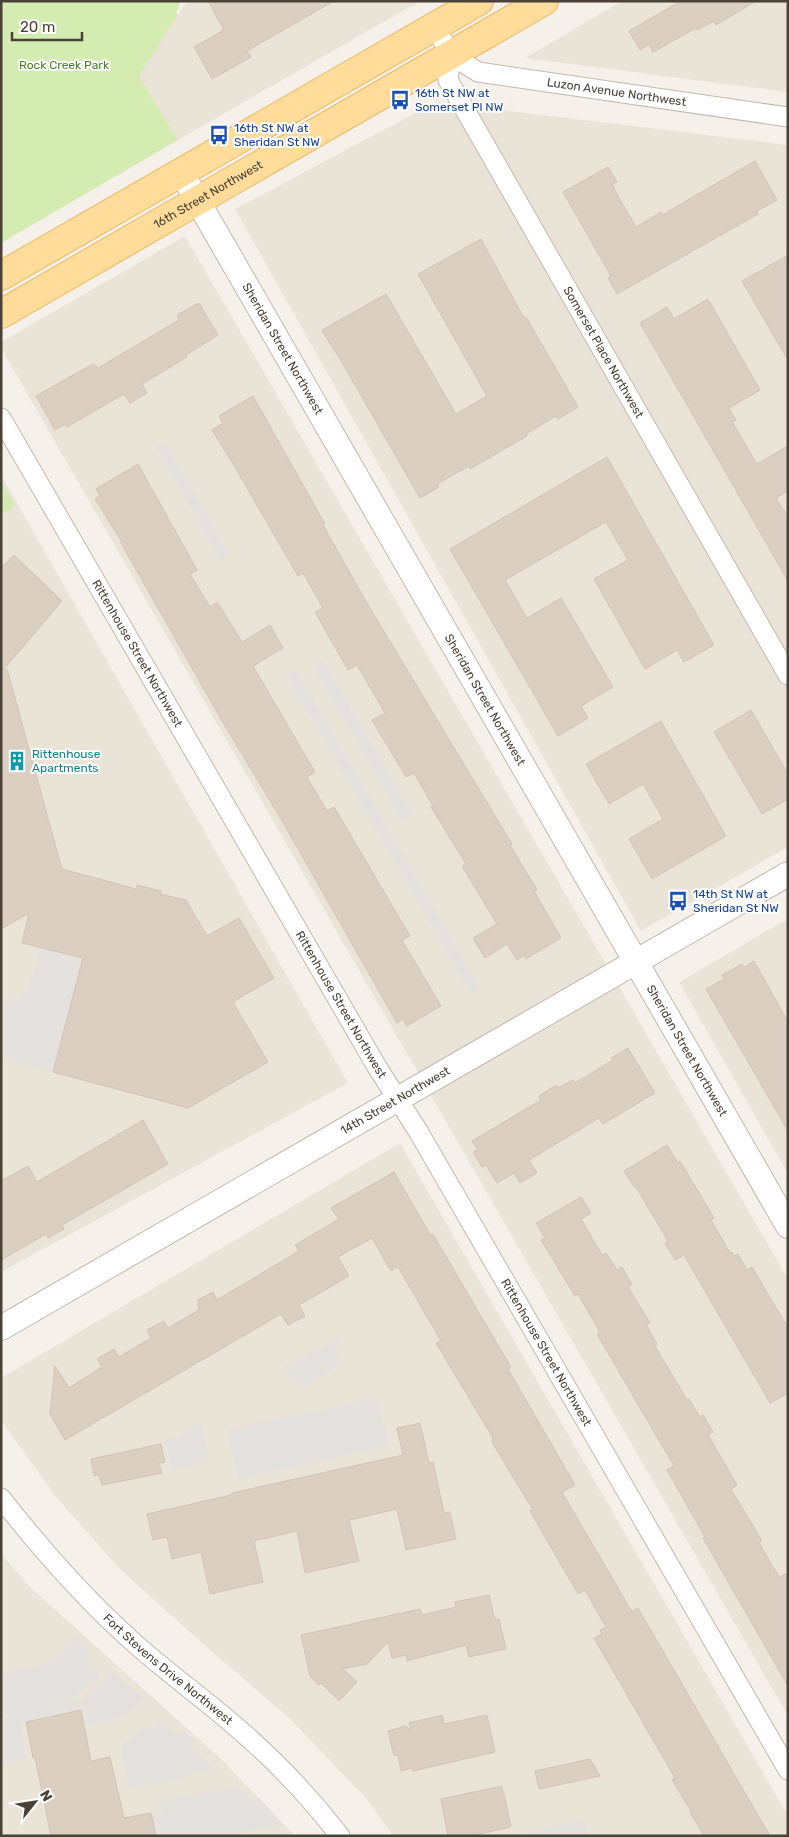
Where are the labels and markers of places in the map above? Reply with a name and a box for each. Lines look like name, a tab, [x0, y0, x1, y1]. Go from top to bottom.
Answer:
place label: 16th St NW at Somerset Pl NW	[415, 86, 504, 114]
bus stop icon: 16th St NW at Somerset Pl NW	[389, 89, 411, 111]
place label: 16th St NW at Sheridan St NW	[234, 121, 320, 149]
bus stop icon: 16th St NW at Sheridan St NW	[208, 124, 230, 146]
place label: Rittenhouse Apartments	[32, 747, 101, 775]
building icon: Rittenhouse Apartments	[6, 750, 28, 772]
place label: 14th St NW at Sheridan St NW	[693, 887, 779, 915]
bus stop icon: 14th St NW at Sheridan St NW	[667, 890, 689, 912]

